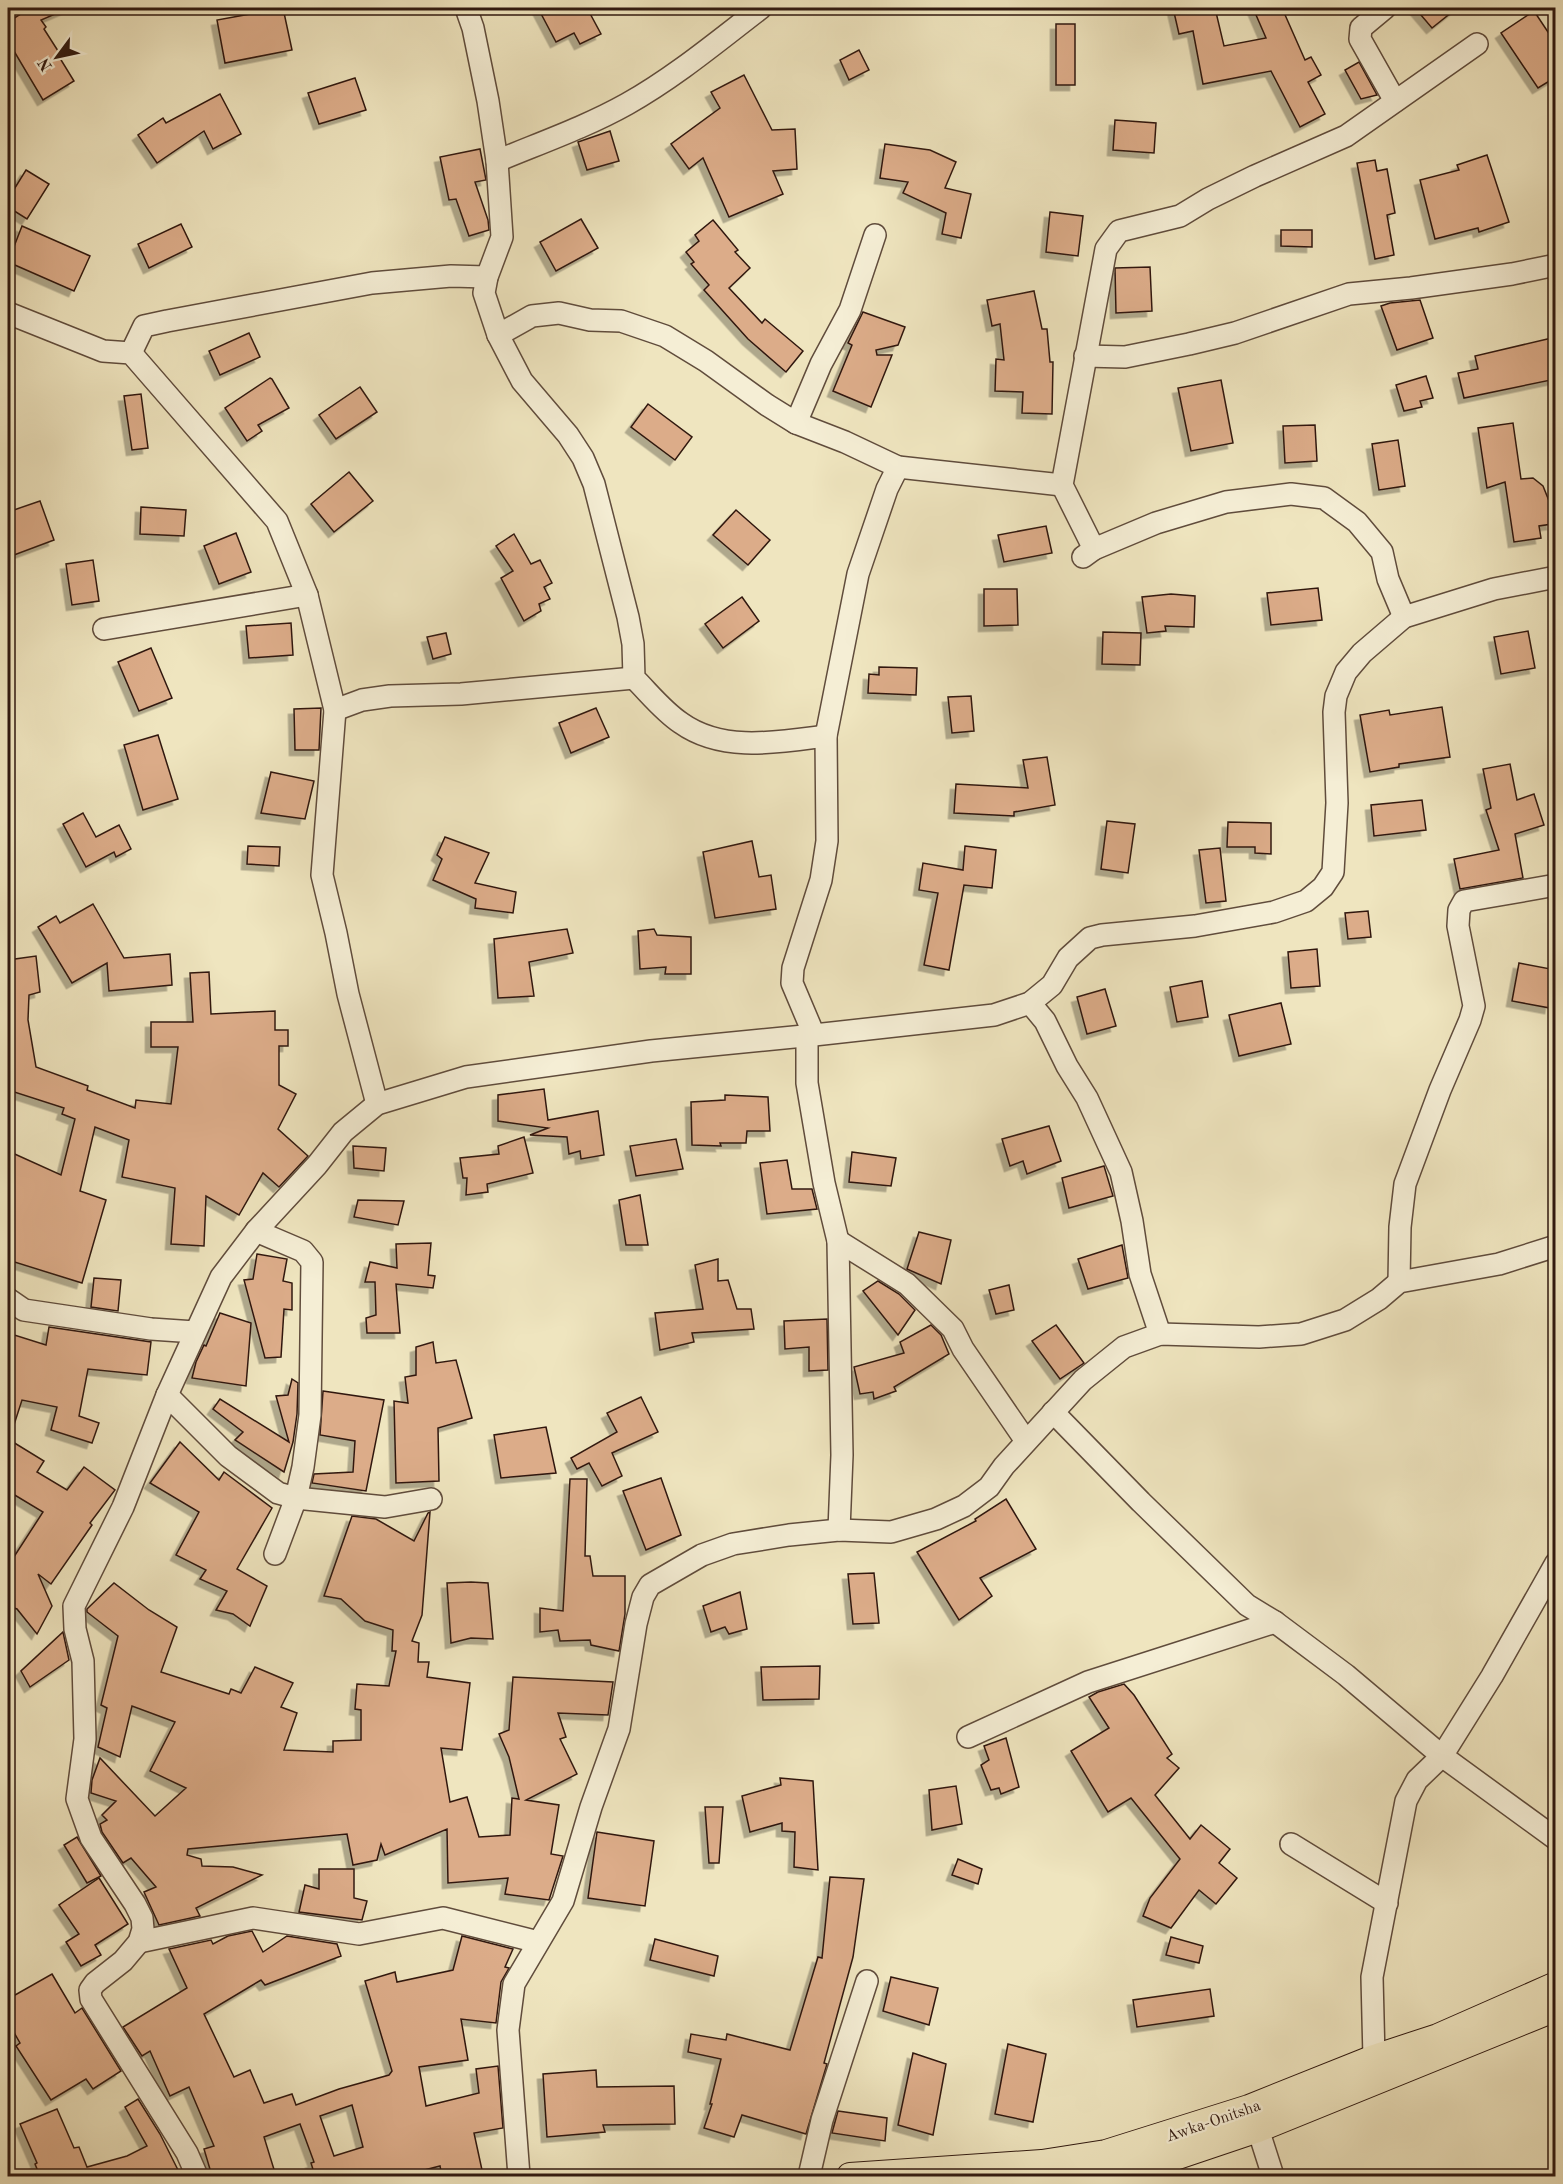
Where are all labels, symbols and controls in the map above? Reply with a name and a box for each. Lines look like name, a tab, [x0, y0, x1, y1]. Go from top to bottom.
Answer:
north arrow	[27, 27, 87, 87]
text: N	[36, 54, 56, 74]
street label: Awka-Onitsha	[1164, 2098, 1263, 2146]

